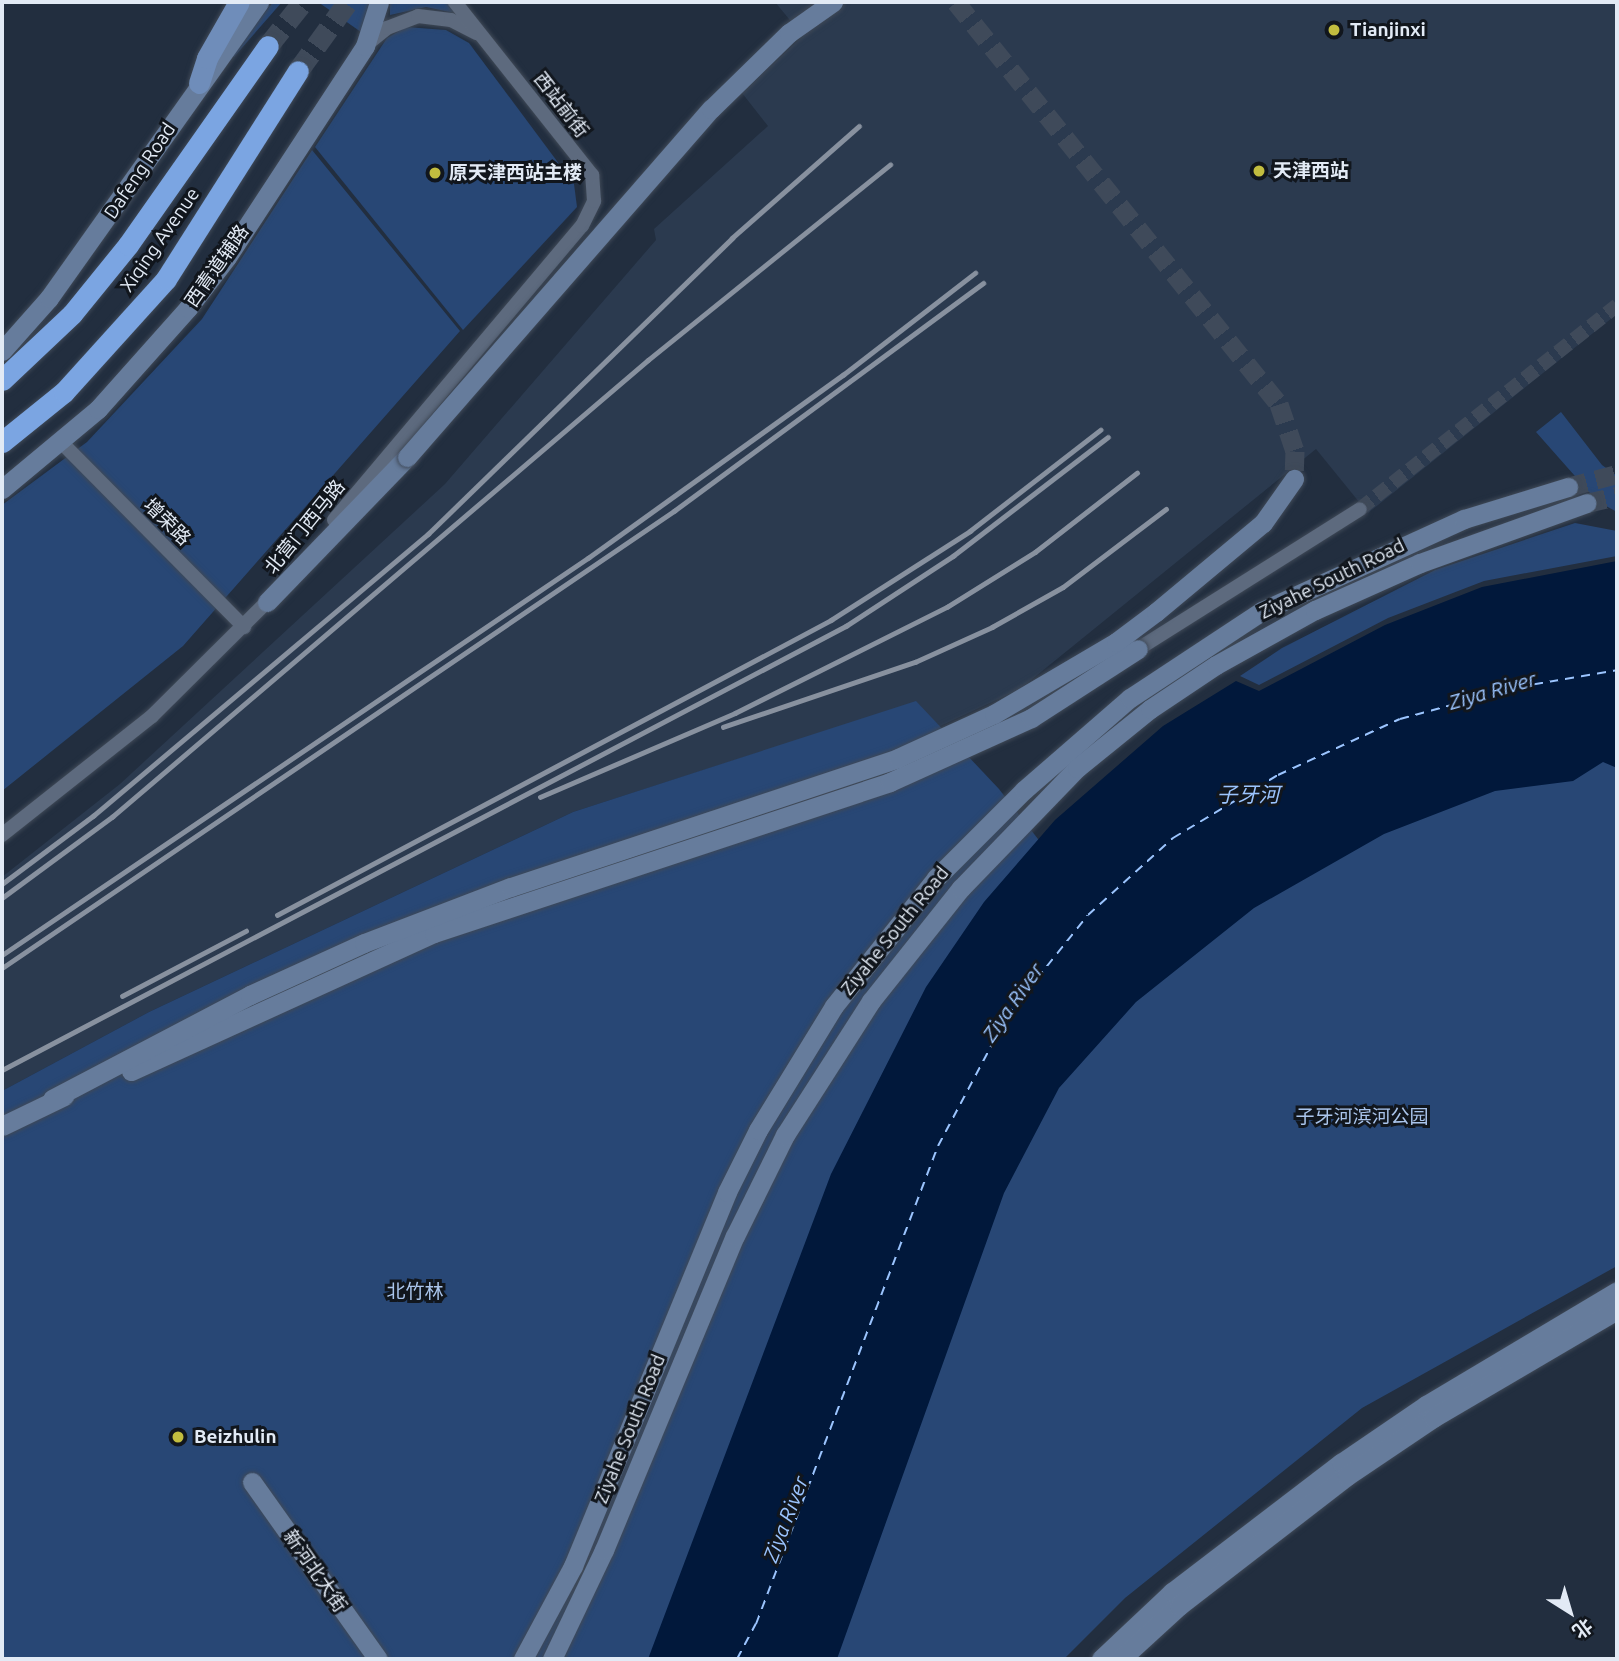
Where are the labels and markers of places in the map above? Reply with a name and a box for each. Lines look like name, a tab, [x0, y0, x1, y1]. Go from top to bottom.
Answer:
place label: Tianjinxi	[1350, 19, 1426, 41]
marker: Tianjinxi	[1324, 20, 1344, 40]
place label: 天津西站	[1273, 160, 1349, 182]
place label: 原天津西站主楼	[449, 162, 582, 184]
marker: 天津西站	[1251, 163, 1267, 179]
marker: 原天津西站主楼	[427, 165, 443, 181]
place label: Beizhulin	[194, 1426, 277, 1448]
marker: Beizhulin	[168, 1427, 188, 1447]

